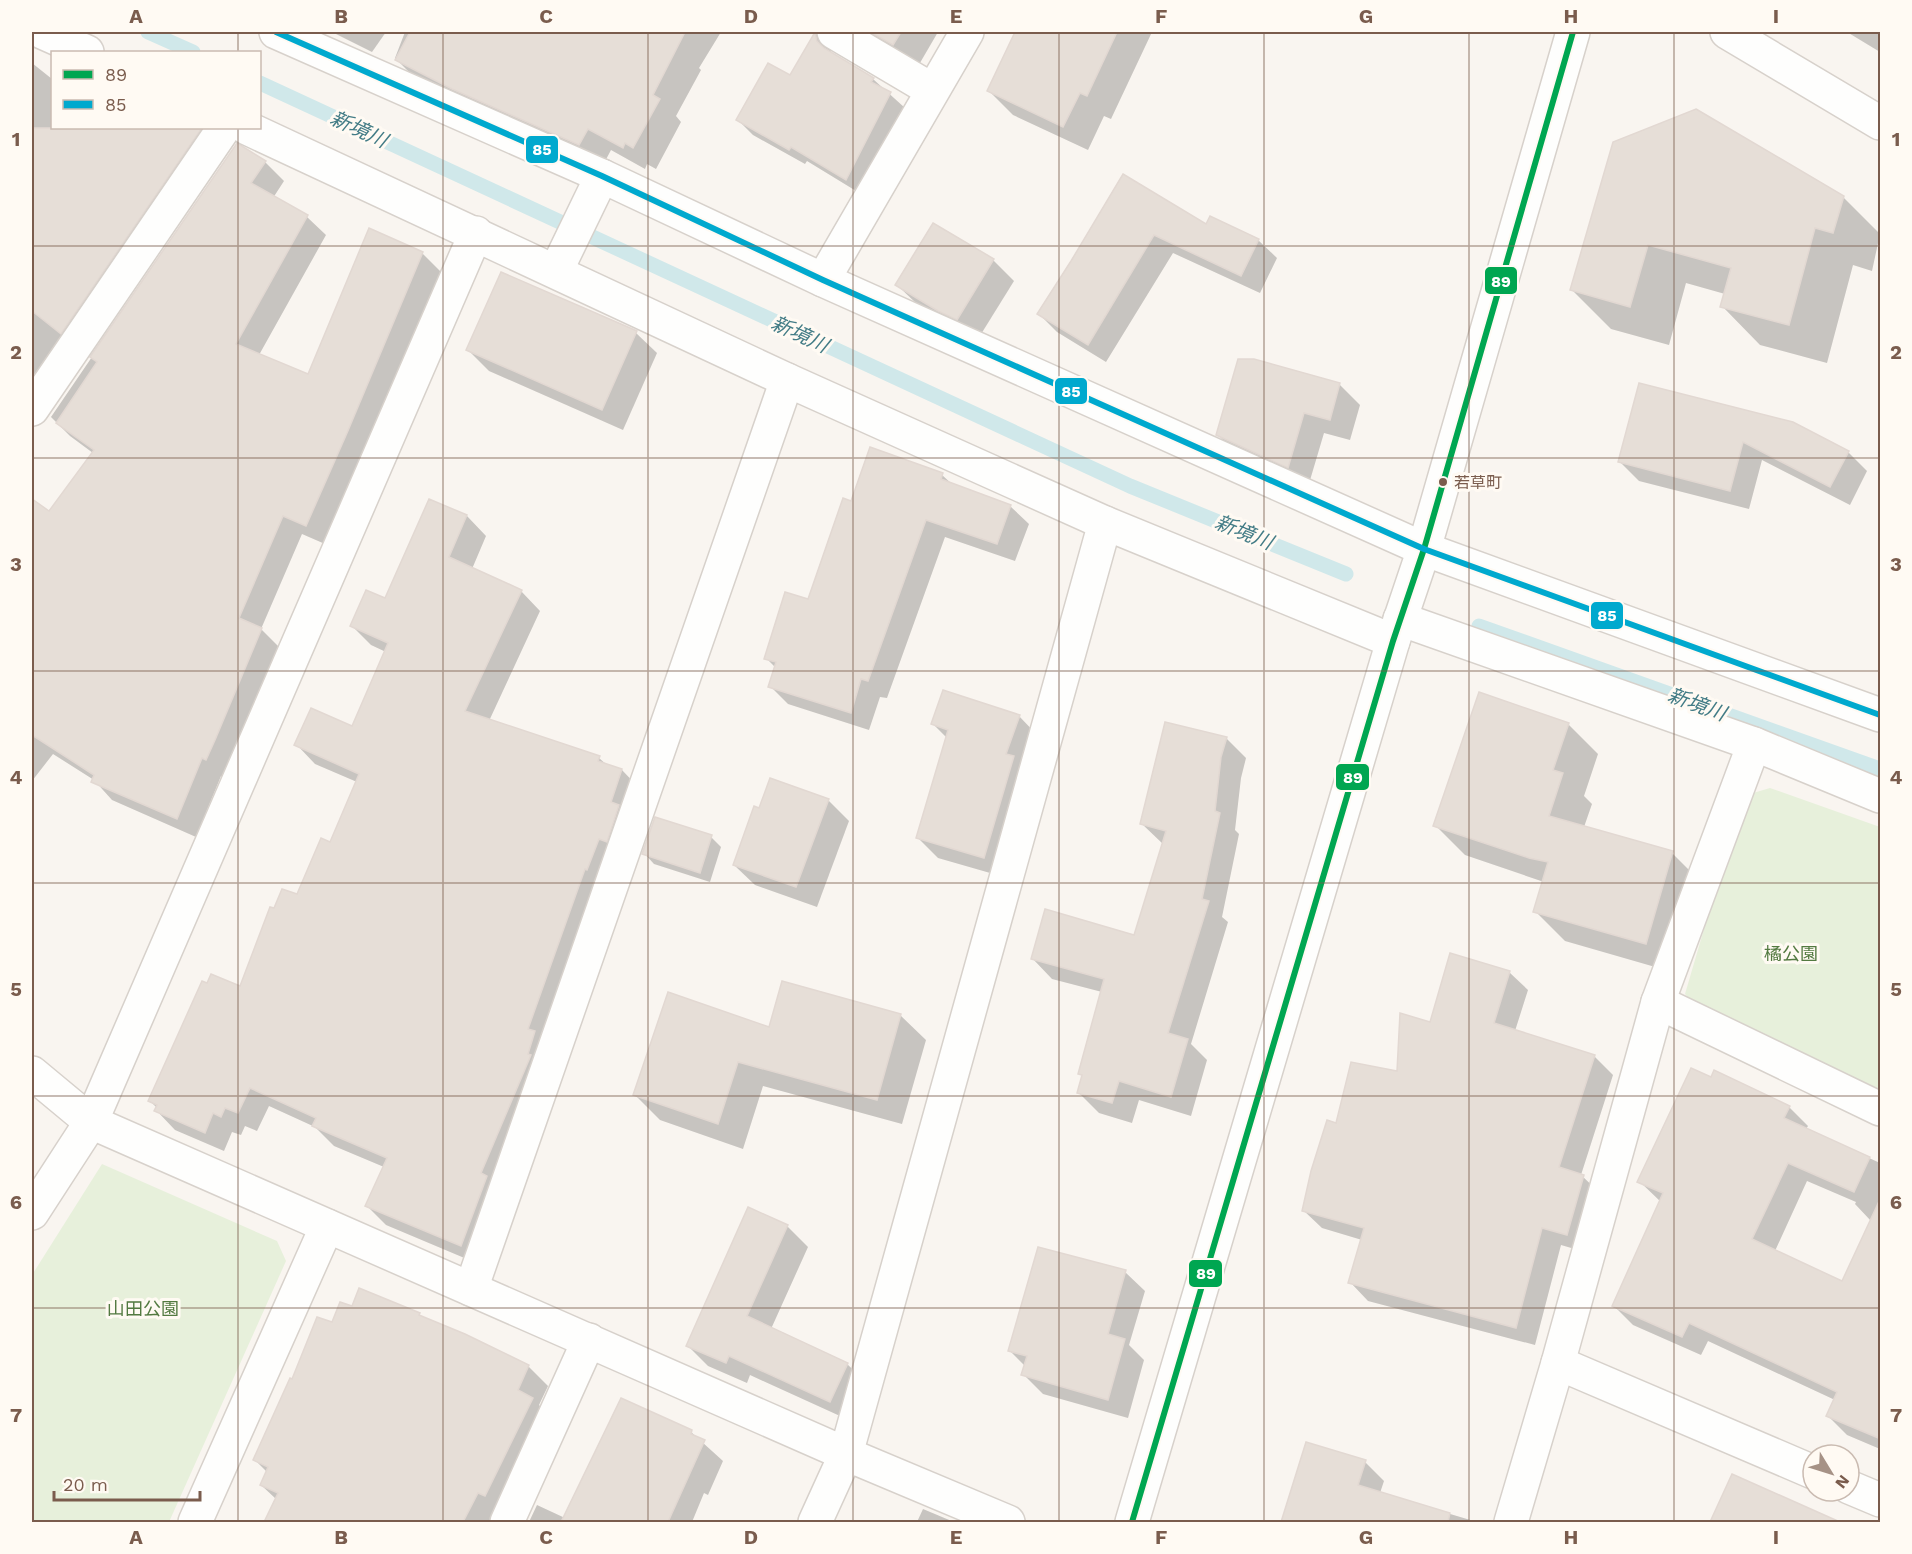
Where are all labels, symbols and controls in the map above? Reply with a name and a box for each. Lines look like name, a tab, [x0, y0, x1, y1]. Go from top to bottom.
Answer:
text: A	[129, 4, 143, 28]
text: B	[334, 4, 348, 28]
text: C	[539, 4, 553, 28]
text: D	[744, 4, 758, 28]
text: E	[950, 4, 962, 28]
text: F	[1155, 4, 1167, 28]
text: G	[1359, 4, 1373, 28]
text: H	[1564, 4, 1578, 28]
text: I	[1773, 4, 1779, 28]
legend	[51, 51, 261, 129]
text: 89	[105, 64, 127, 85]
text: 85	[105, 94, 127, 115]
water label: 新境川	[327, 105, 393, 153]
text: 1	[12, 127, 20, 151]
text: 1	[1892, 127, 1900, 151]
line badge: 85	[525, 135, 559, 164]
text: 85	[532, 140, 552, 159]
line badge: 89	[1484, 266, 1518, 295]
text: 89	[1491, 272, 1511, 291]
water label: 新境川	[768, 310, 834, 358]
text: 2	[10, 340, 22, 364]
text: 2	[1890, 340, 1902, 364]
line badge: 85	[1054, 377, 1088, 405]
text: 85	[1061, 382, 1081, 401]
place label: 若草町	[1454, 473, 1502, 492]
marker: 若草町	[1437, 476, 1449, 488]
water label: 新境川	[1212, 510, 1278, 555]
text: 3	[10, 552, 22, 576]
text: 3	[1890, 552, 1902, 576]
line badge: 85	[1590, 601, 1624, 630]
text: 85	[1597, 606, 1617, 625]
water label: 新境川	[1665, 682, 1731, 726]
line badge: 89	[1335, 763, 1370, 791]
text: 4	[10, 765, 23, 789]
text: 4	[1890, 765, 1903, 789]
text: 89	[1343, 768, 1363, 787]
park label: 橘公園	[1764, 943, 1818, 964]
text: 5	[10, 977, 22, 1001]
text: 5	[1890, 977, 1902, 1001]
text: 6	[10, 1190, 22, 1214]
text: 6	[1890, 1190, 1902, 1214]
line badge: 89	[1188, 1259, 1223, 1288]
text: 89	[1196, 1264, 1216, 1283]
park label: 山田公園	[107, 1298, 179, 1319]
text: 7	[10, 1403, 22, 1427]
text: 7	[1890, 1403, 1902, 1427]
north arrow	[1801, 1443, 1861, 1503]
scale bar	[54, 1464, 200, 1502]
text: N	[1831, 1471, 1854, 1492]
text: 20 m	[63, 1474, 108, 1495]
text: A	[129, 1525, 143, 1549]
text: B	[334, 1525, 348, 1549]
text: C	[539, 1525, 553, 1549]
text: D	[744, 1525, 758, 1549]
text: E	[950, 1525, 962, 1549]
text: F	[1155, 1525, 1167, 1549]
text: G	[1359, 1525, 1373, 1549]
text: H	[1564, 1525, 1578, 1549]
text: I	[1773, 1525, 1779, 1549]

